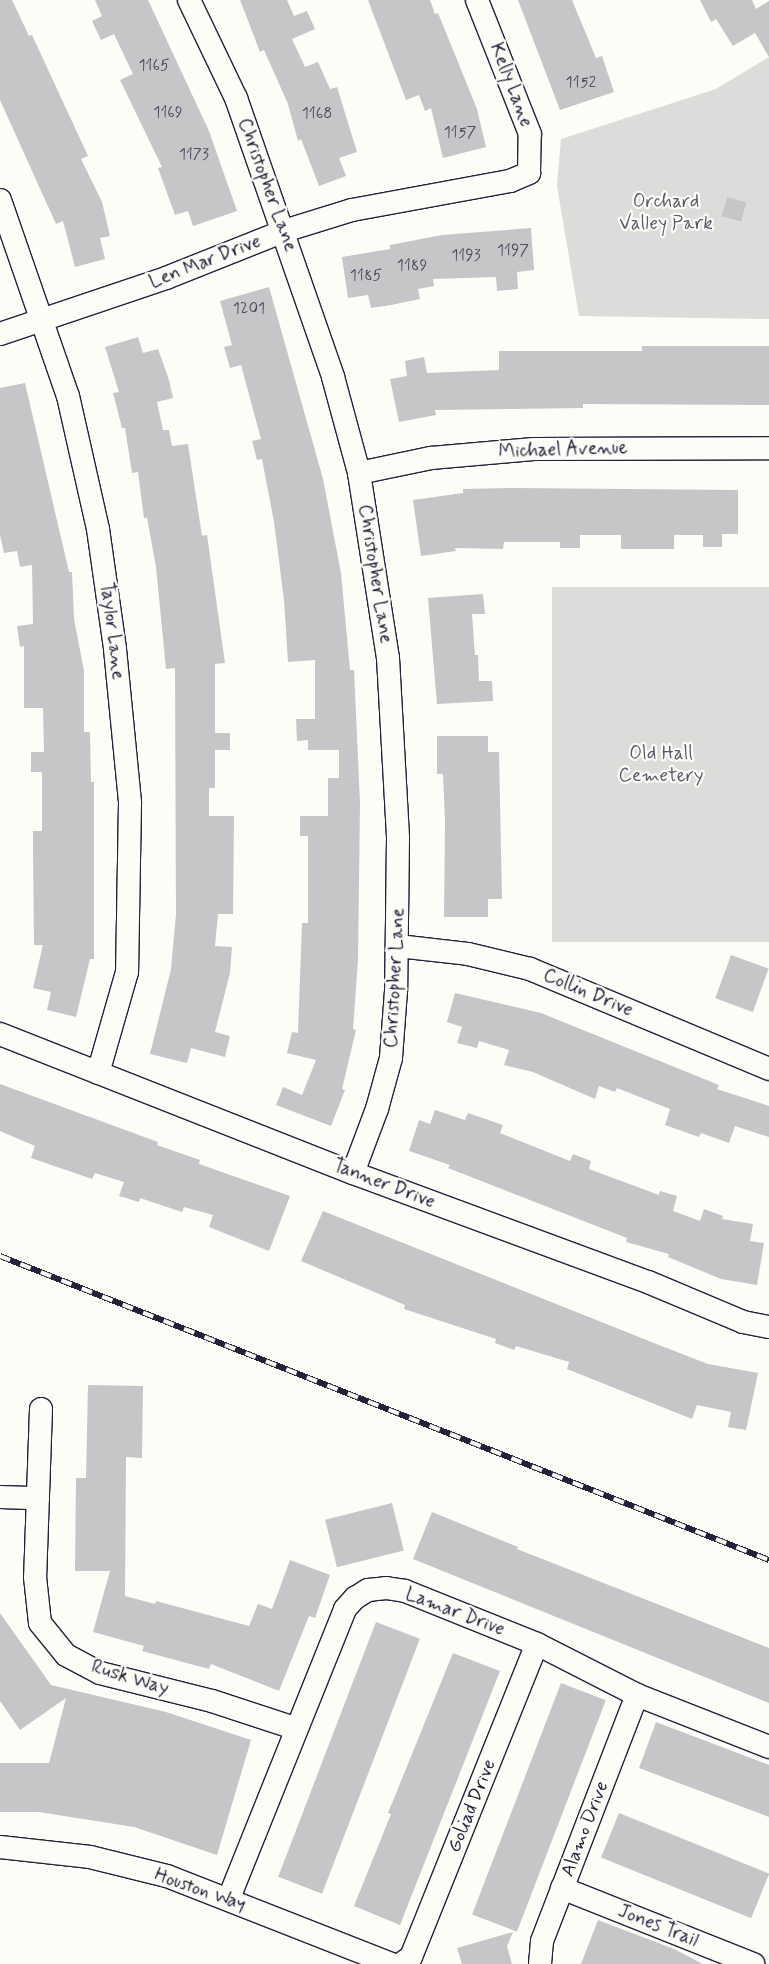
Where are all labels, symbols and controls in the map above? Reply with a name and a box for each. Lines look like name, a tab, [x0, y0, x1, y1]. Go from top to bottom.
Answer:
street label: Kelly Lane	[485, 41, 537, 129]
house number: 1165	[138, 56, 170, 76]
house number: 1152	[566, 73, 596, 93]
house number: 1169	[153, 103, 183, 123]
house number: 1168	[302, 104, 332, 124]
street label: Christopher Lane	[233, 116, 301, 254]
house number: 1157	[444, 123, 476, 143]
house number: 1173	[179, 145, 209, 165]
park label: Orchard Valley Park	[621, 191, 711, 235]
street label: Len Mar Drive	[146, 230, 264, 294]
house number: 1197	[497, 241, 529, 261]
house number: 1193	[451, 246, 481, 266]
house number: 1189	[397, 256, 427, 276]
house number: 1185	[350, 266, 382, 286]
house number: 1201	[233, 299, 265, 319]
street label: Michael Avenue	[499, 436, 627, 464]
street label: Christopher Lane	[353, 504, 397, 644]
street label: Taylor Lane	[95, 583, 129, 679]
park label: Old Hall Cemetery	[619, 743, 703, 787]
street label: Christopher Lane	[380, 908, 410, 1048]
street label: Collin Drive	[540, 964, 636, 1022]
street label: Tanner Drive	[330, 1154, 438, 1214]
street label: Lamar Drive	[402, 1583, 508, 1641]
street label: Rusk Way	[89, 1655, 171, 1701]
street label: Goliad Drive	[443, 1757, 501, 1855]
street label: Alamo Drive	[557, 1779, 613, 1879]
street label: Houston Way	[149, 1863, 251, 1917]
street label: Jones Trail	[615, 1900, 701, 1952]

